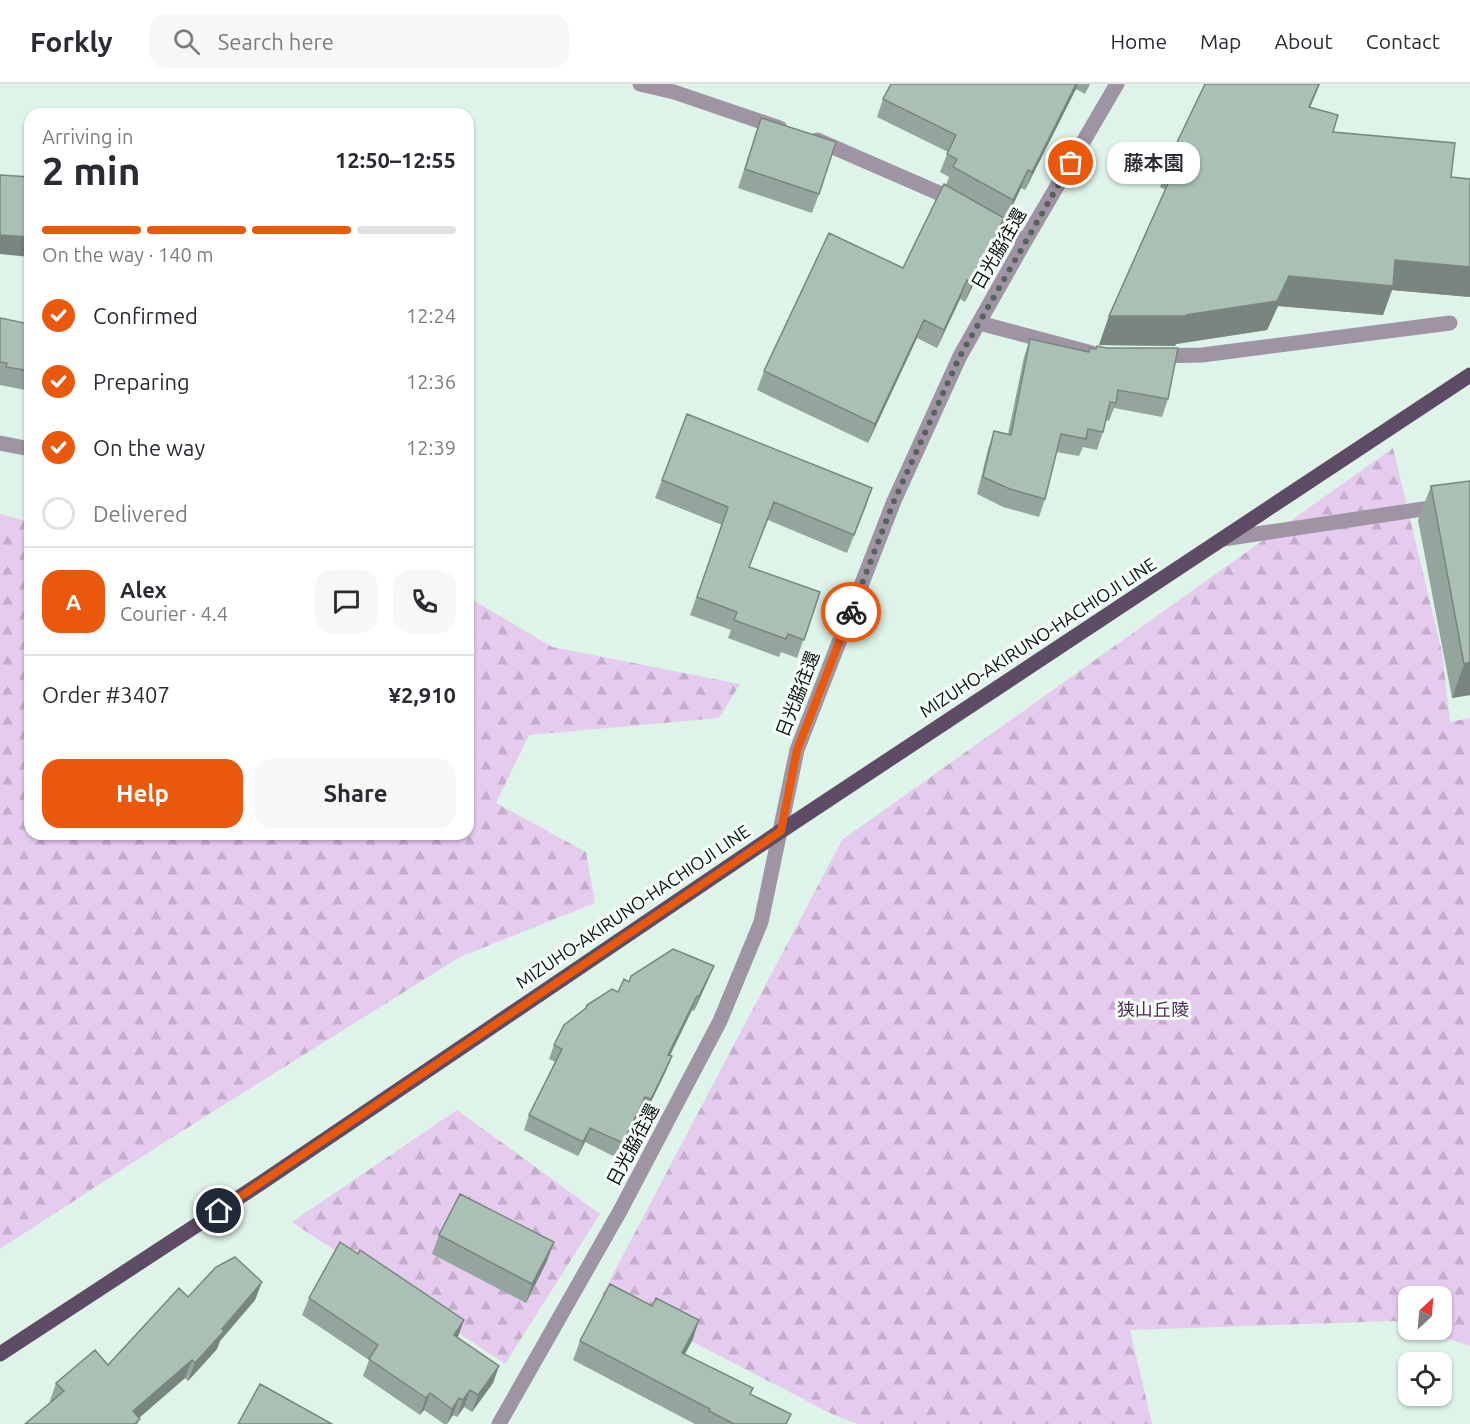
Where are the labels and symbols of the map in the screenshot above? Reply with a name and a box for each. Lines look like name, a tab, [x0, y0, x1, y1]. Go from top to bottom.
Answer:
pin	[1045, 137, 1096, 188]
callout: 藤本園	[1107, 142, 1200, 184]
street label: 日光脇往還	[967, 205, 1029, 292]
street label: MIZUHO-AKIRUNO-HACHIOJI LINE	[916, 553, 1159, 721]
courier	[821, 582, 881, 642]
street label: 日光脇往還	[772, 648, 823, 739]
street label: MIZUHO-AKIRUNO-HACHIOJI LINE	[512, 820, 753, 992]
park label: 狭山丘陵	[1117, 999, 1189, 1019]
street label: 日光脇往還	[602, 1100, 662, 1189]
pin	[193, 1185, 244, 1236]
north arrow	[1398, 1286, 1452, 1340]

